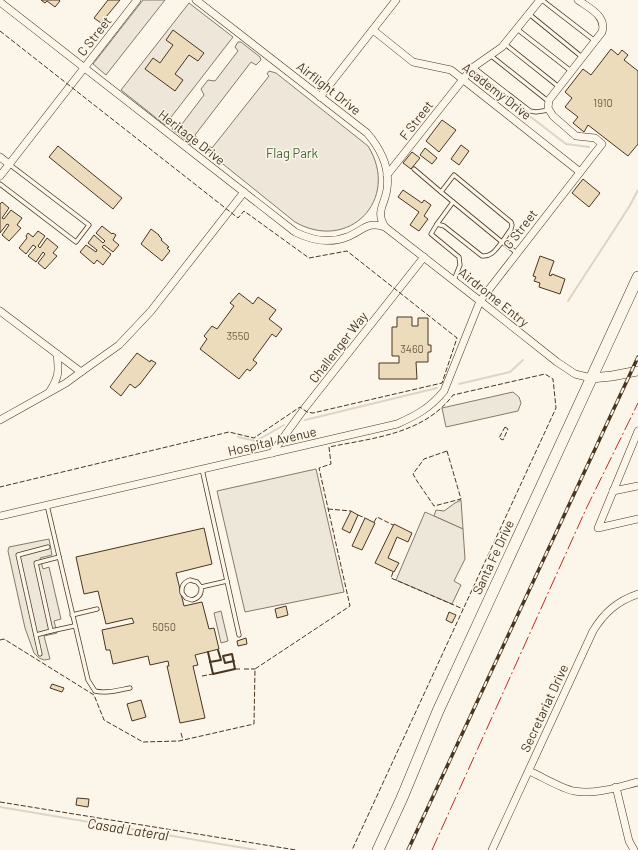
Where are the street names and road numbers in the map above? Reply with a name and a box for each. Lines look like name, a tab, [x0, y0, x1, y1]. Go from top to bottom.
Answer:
street label: C Street	[74, 13, 114, 59]
street label: Airflight Drive	[294, 58, 364, 118]
street label: Academy Drive	[459, 59, 535, 123]
street label: F Street	[396, 97, 436, 143]
street label: Heritage Drive	[155, 106, 229, 168]
street label: G Street	[500, 206, 540, 252]
street label: Airdrome Entry	[456, 264, 532, 330]
street label: Challenger Way	[305, 308, 371, 386]
street label: Hospital Avenue	[226, 423, 318, 459]
street label: Santa Fe Drive	[469, 517, 517, 597]
street label: Secretariat Drive	[517, 661, 571, 754]

